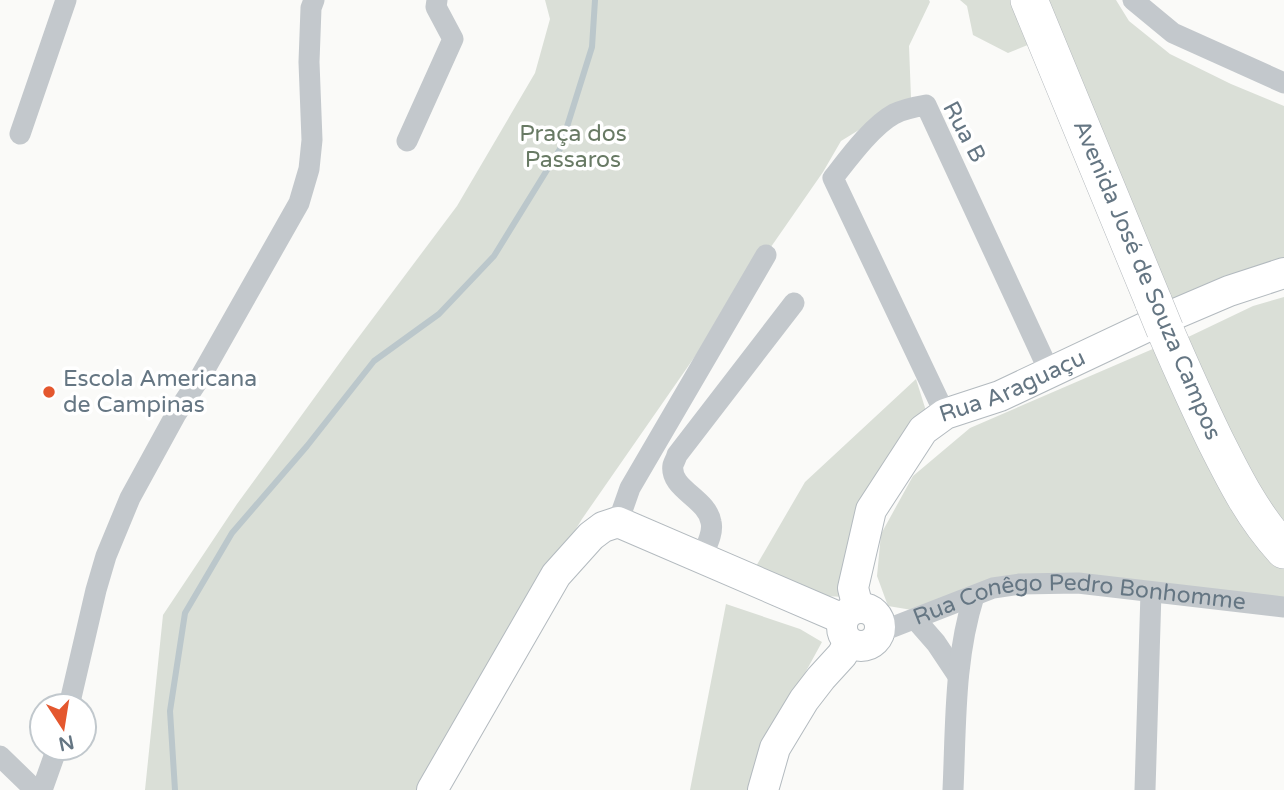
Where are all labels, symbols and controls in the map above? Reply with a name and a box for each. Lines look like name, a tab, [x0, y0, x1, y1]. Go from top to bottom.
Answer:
street label: Rua B	[936, 97, 992, 167]
street label: Avenida José de Souza Campos	[1067, 116, 1227, 444]
park label: Praça dos Passaros	[519, 120, 627, 174]
street label: Rua Araguaçu	[936, 344, 1090, 429]
place label: Escola Americana de Campinas	[63, 365, 257, 419]
marker: Escola Americana de Campinas	[41, 384, 57, 400]
street label: Rua Conêgo Pedro Bonhomme	[909, 569, 1247, 632]
north arrow	[28, 692, 98, 762]
text: N	[57, 730, 76, 755]

